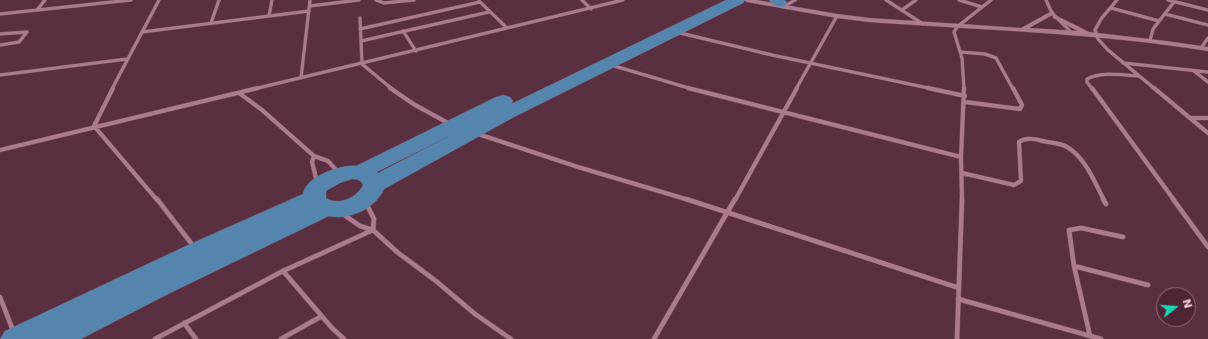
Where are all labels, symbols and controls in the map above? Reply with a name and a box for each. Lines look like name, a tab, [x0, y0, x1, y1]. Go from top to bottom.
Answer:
north arrow	[1156, 287, 1196, 327]
text: N	[1179, 297, 1195, 310]

